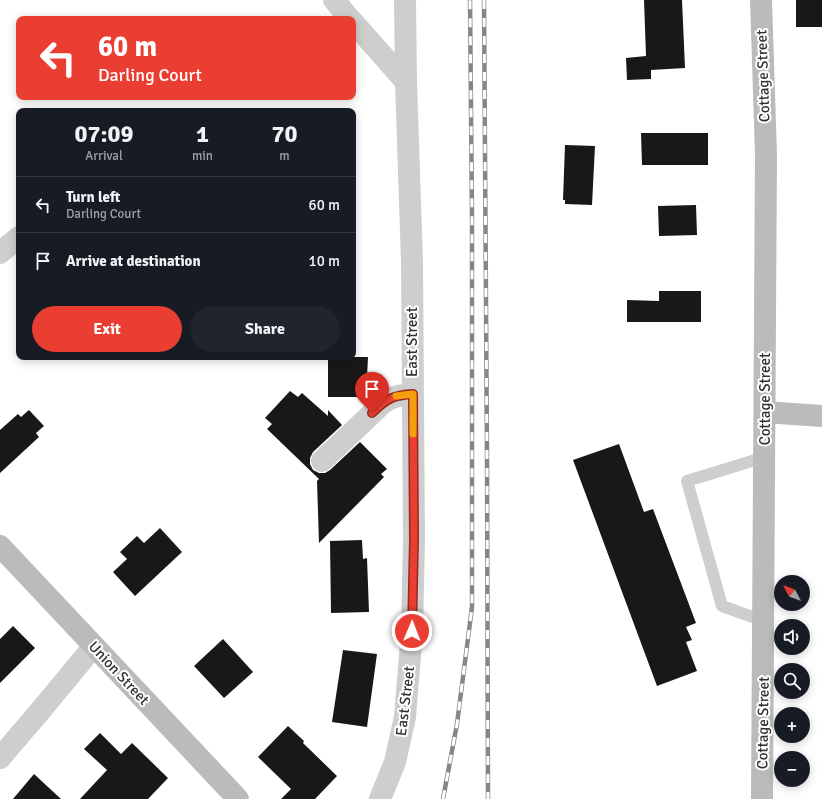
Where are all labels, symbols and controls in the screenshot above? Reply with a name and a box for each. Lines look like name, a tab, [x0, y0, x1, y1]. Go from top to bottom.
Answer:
street label: Cottage Street	[752, 29, 774, 123]
text: 60 m	[98, 30, 157, 64]
icon: left	[32, 32, 84, 84]
text: Darling Court	[98, 64, 202, 86]
text: 07:09	[75, 119, 133, 149]
text: 1	[196, 119, 209, 149]
text: 70	[272, 119, 297, 149]
text: Arrival	[85, 148, 123, 164]
text: min	[192, 148, 213, 164]
text: m	[279, 148, 290, 164]
text: Turn left	[66, 188, 120, 206]
icon: left	[32, 194, 54, 216]
text: 60 m	[309, 196, 340, 214]
text: Darling Court	[66, 206, 141, 222]
icon: arrive	[32, 250, 54, 272]
text: Arrive at destination	[66, 252, 201, 270]
text: 10 m	[309, 252, 340, 270]
button: Exit	[32, 306, 182, 352]
button: Share	[190, 306, 340, 352]
street label: East Street	[403, 307, 421, 377]
street label: Cottage Street	[756, 353, 774, 445]
pin	[355, 372, 389, 413]
icon: arrive	[361, 378, 383, 400]
north arrow	[774, 575, 810, 611]
map controls	[774, 575, 810, 787]
position arrow	[391, 610, 433, 652]
button: sound	[774, 619, 810, 655]
street label: Union Street	[85, 637, 153, 709]
button: search	[774, 663, 810, 699]
street label: East Street	[392, 665, 418, 737]
street label: Cottage Street	[753, 677, 773, 769]
button: +	[774, 707, 810, 743]
button: −	[774, 751, 810, 787]

